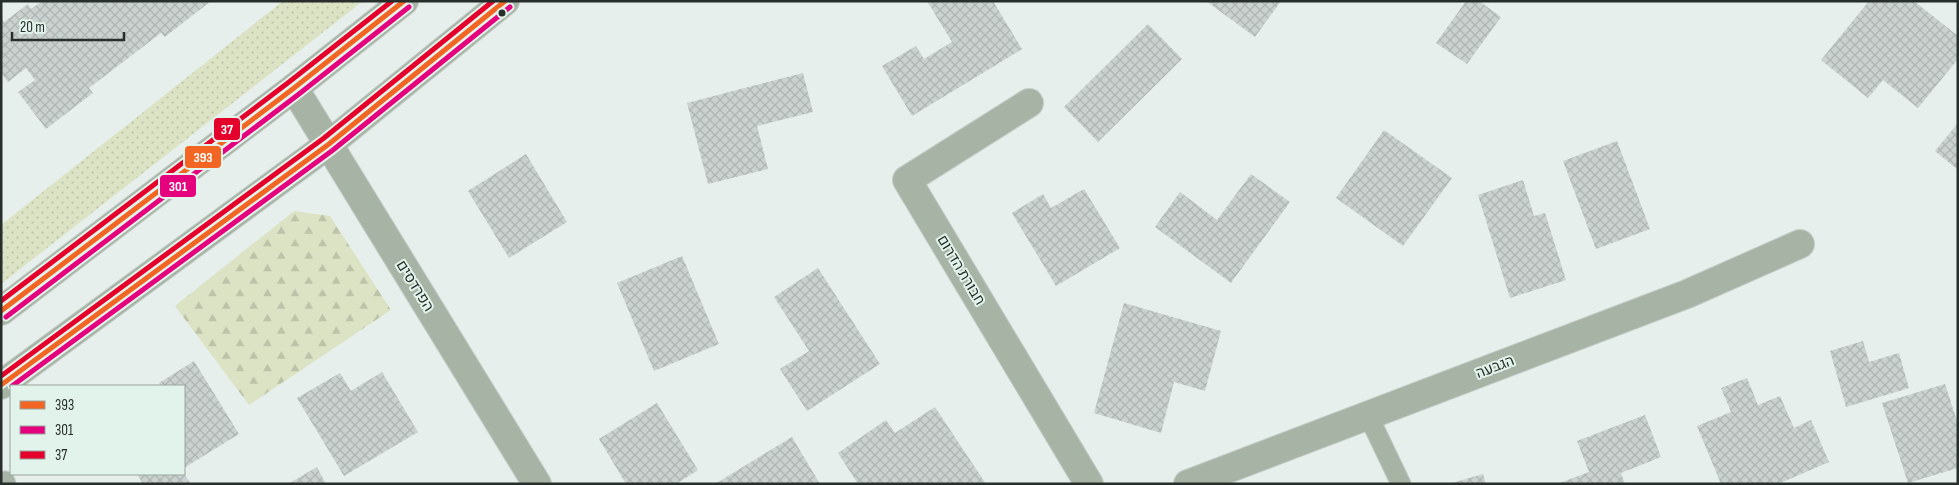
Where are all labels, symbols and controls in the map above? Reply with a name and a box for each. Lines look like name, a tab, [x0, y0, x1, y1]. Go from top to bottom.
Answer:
unlabelled marker	[497, 8, 507, 18]
scale bar	[12, 10, 125, 42]
text: 20 m	[20, 18, 45, 37]
line badge: 37	[213, 117, 241, 141]
text: 37	[221, 121, 234, 138]
line badge: 393	[184, 145, 222, 169]
text: 393	[193, 149, 213, 166]
line badge: 301	[159, 174, 197, 198]
text: 301	[169, 178, 188, 195]
street label: חבורת הדרום	[933, 231, 989, 309]
street label: הפרדסים	[392, 257, 438, 315]
street label: הגבעה	[1473, 351, 1517, 383]
legend	[10, 385, 185, 475]
text: 393	[55, 396, 74, 415]
text: 301	[55, 421, 74, 440]
text: 37	[55, 446, 67, 465]

